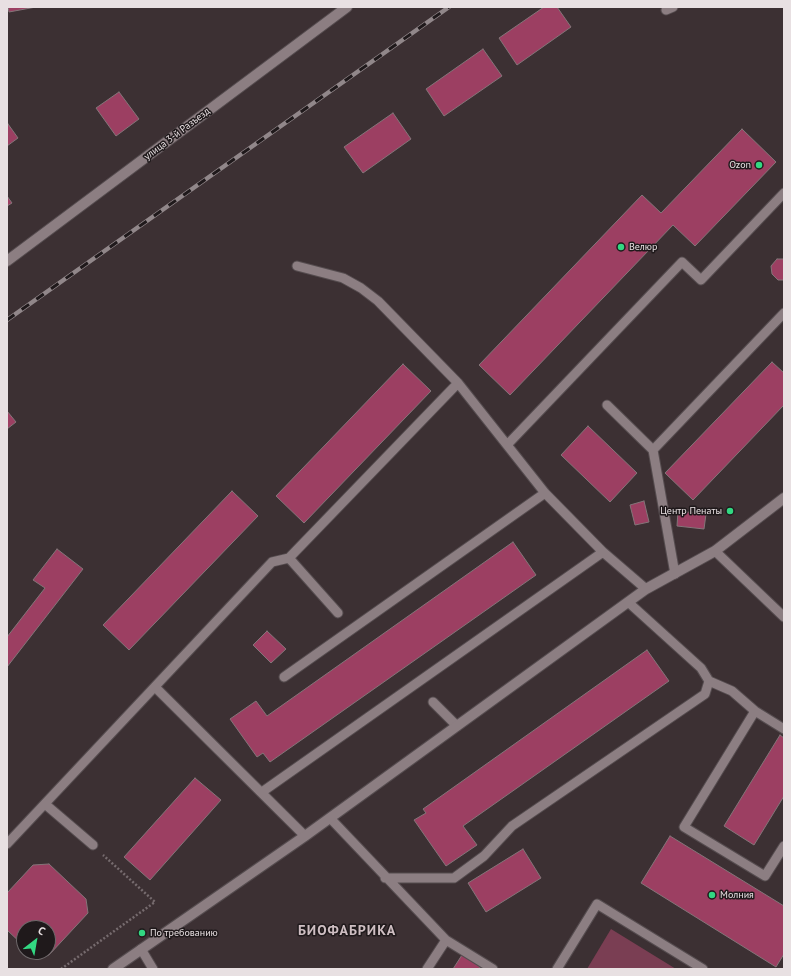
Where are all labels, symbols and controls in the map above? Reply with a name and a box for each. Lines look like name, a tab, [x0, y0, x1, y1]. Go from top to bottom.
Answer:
street label: улица 3-й Разъезд	[142, 105, 212, 163]
place label: Ozon	[729, 159, 751, 171]
marker: Ozon	[754, 160, 764, 170]
place label: Велюр	[629, 241, 657, 253]
marker: Велюр	[616, 242, 626, 252]
place label: Центр Пенаты	[660, 505, 722, 517]
marker: Центр Пенаты	[725, 506, 735, 516]
place label: Молния	[720, 889, 754, 901]
marker: Молния	[707, 890, 717, 900]
north arrow	[16, 920, 56, 960]
text: С	[35, 923, 48, 938]
district label: БИОФАБРИКА	[298, 923, 396, 939]
place label: По требованию	[150, 927, 218, 939]
marker: По требованию	[137, 928, 147, 938]

